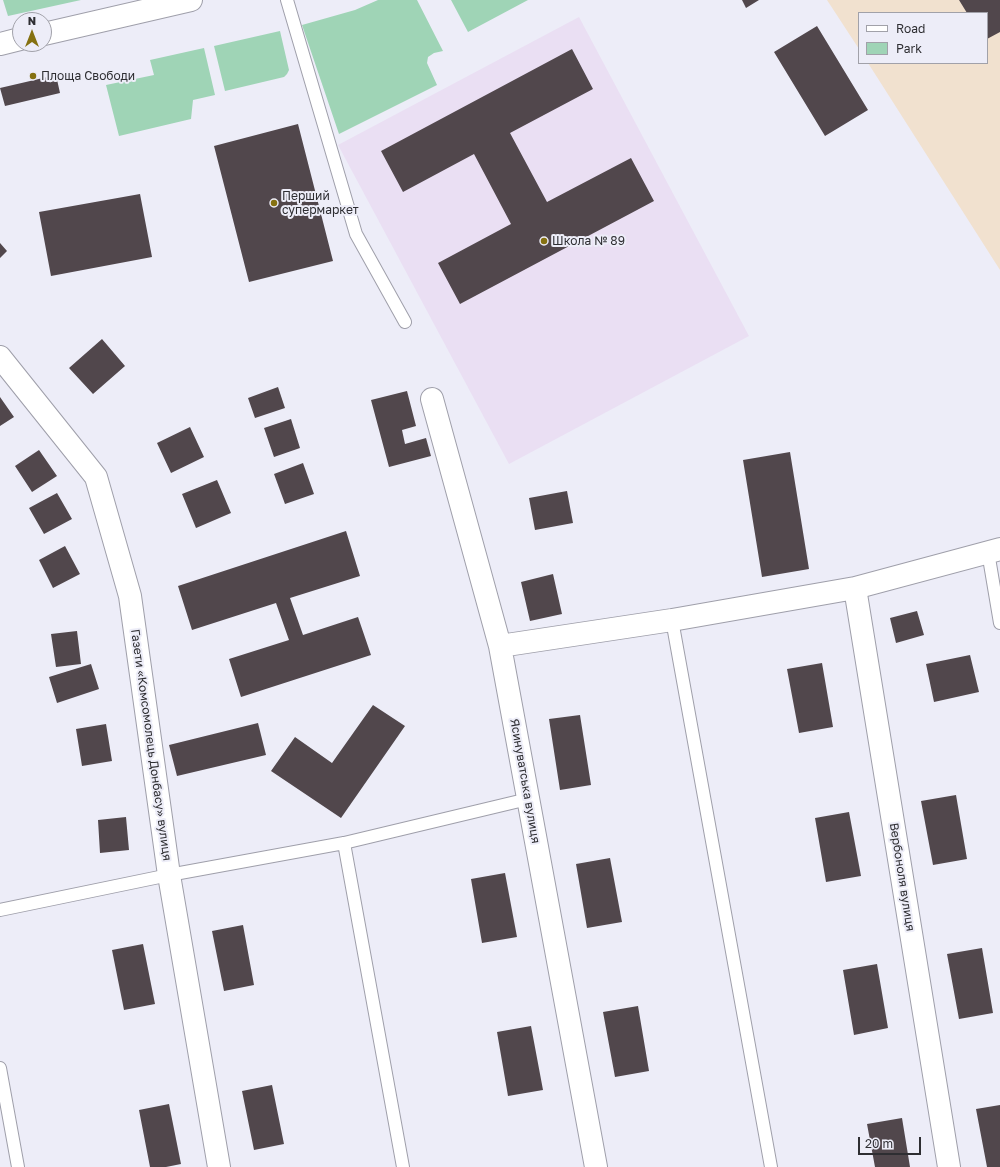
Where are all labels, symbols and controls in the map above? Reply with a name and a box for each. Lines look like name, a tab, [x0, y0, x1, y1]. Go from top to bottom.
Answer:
north arrow	[12, 12, 52, 52]
legend	[858, 12, 988, 64]
text: N	[28, 14, 36, 27]
text: Road	[896, 21, 925, 36]
text: Park	[896, 41, 922, 56]
place label: Площа Свободи	[41, 69, 135, 83]
marker: Площа Свободи	[28, 71, 38, 81]
place label: Перший супермаркет	[282, 189, 359, 217]
marker: Перший супермаркет	[269, 198, 279, 208]
place label: Школа № 89	[552, 234, 625, 248]
marker: Школа № 89	[539, 236, 549, 246]
street label: Газети «Комсомолець Донбасу» вулиця	[128, 628, 174, 862]
street label: Ясинуватська вулиця	[507, 717, 543, 845]
street label: Вербоноля вулиця	[886, 822, 918, 932]
scale bar	[860, 1129, 923, 1155]
text: 20 m	[865, 1136, 893, 1151]

